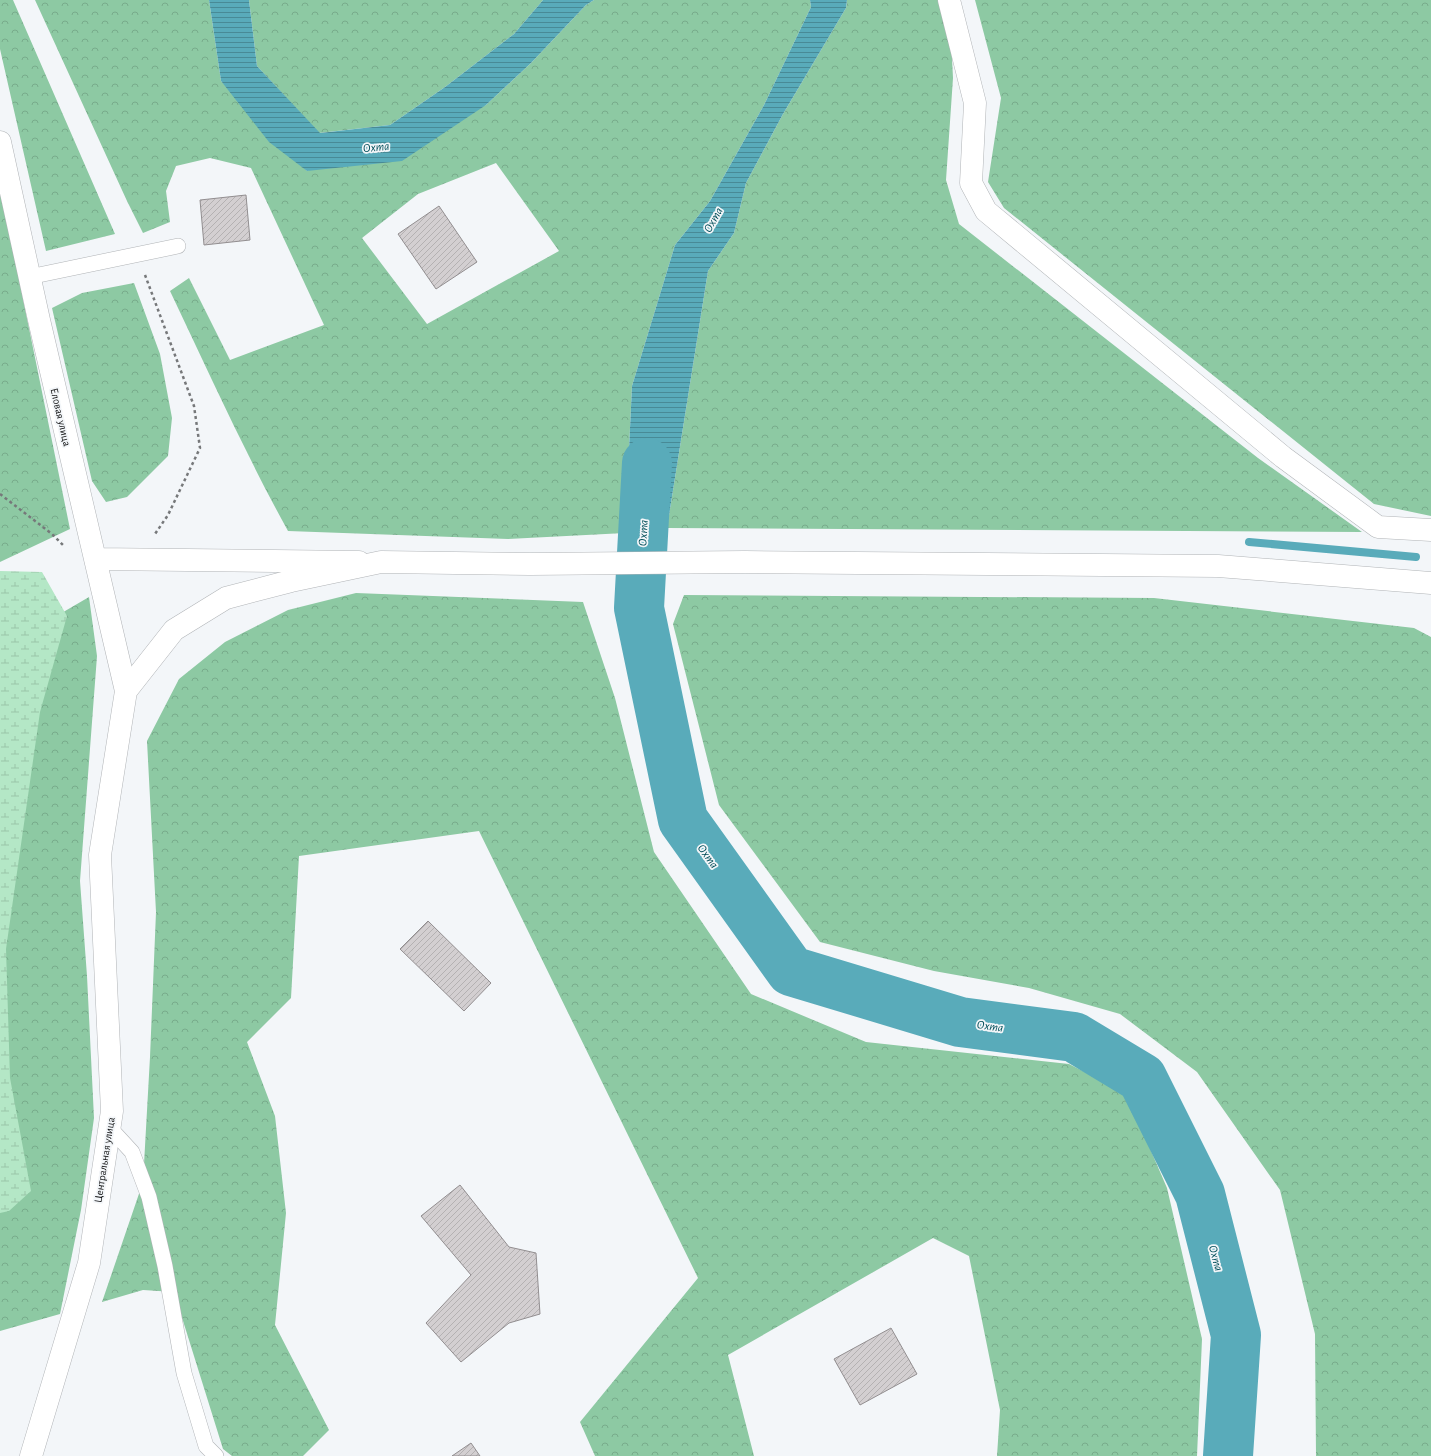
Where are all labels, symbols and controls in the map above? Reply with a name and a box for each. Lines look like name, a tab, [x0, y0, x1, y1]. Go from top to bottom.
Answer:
water label: Охта	[362, 140, 390, 154]
water label: Охта	[701, 206, 725, 234]
street label: Еловая улица	[48, 387, 73, 447]
water label: Охта	[636, 519, 650, 547]
water label: Охта	[695, 842, 721, 870]
water label: Охта	[976, 1018, 1004, 1034]
street label: Центральная улица	[92, 1116, 117, 1204]
water label: Охта	[1207, 1244, 1225, 1272]

